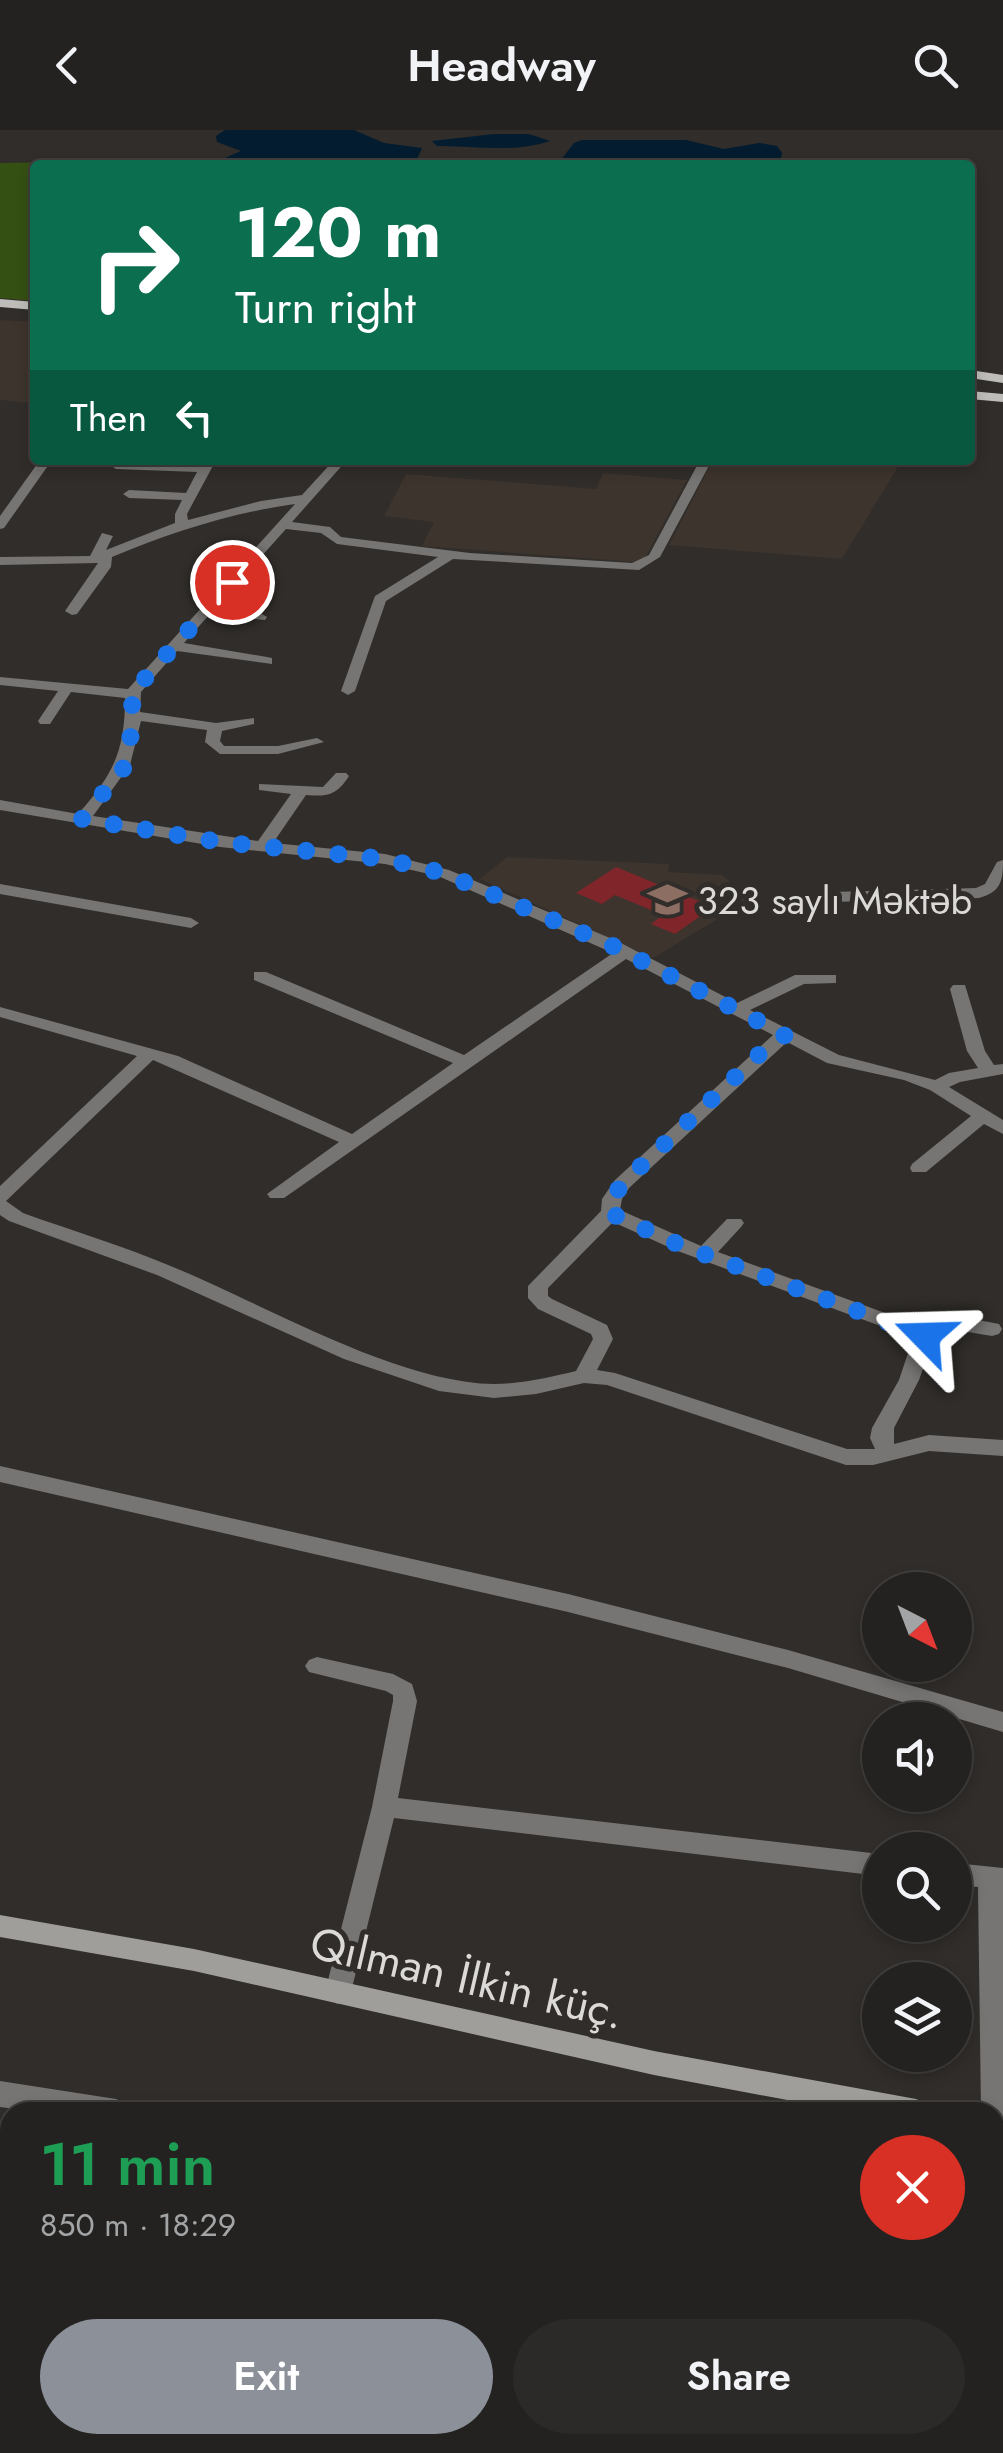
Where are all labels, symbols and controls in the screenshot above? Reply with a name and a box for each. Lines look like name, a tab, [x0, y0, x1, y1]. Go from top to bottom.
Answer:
text: Headway	[407, 33, 596, 98]
icon: back	[40, 38, 95, 93]
icon: search	[908, 38, 963, 93]
text: 120 m	[235, 182, 441, 283]
icon: right	[70, 200, 200, 330]
text: Turn right	[235, 275, 416, 340]
text: Then	[70, 390, 147, 445]
icon: left	[167, 390, 222, 445]
pin	[190, 540, 275, 625]
icon: arrive	[205, 555, 260, 610]
place label: 323 saylı Məktəb	[697, 873, 972, 928]
school or university icon: 323 saylı Məktəb	[646, 879, 688, 921]
position arrow	[873, 1284, 977, 1388]
north arrow	[862, 1572, 972, 1682]
map controls	[862, 1572, 972, 2072]
button: sound	[862, 1702, 972, 1812]
button: search	[862, 1832, 972, 1942]
street label: Qılman İlkin küç.	[304, 1910, 630, 2046]
button: layers	[862, 1962, 972, 2072]
text: 11 min	[40, 2121, 215, 2208]
button: close	[860, 2135, 965, 2240]
text: 850 m · 18:29	[40, 2202, 236, 2248]
button: Exit	[40, 2319, 493, 2434]
button: Share	[513, 2319, 965, 2434]

